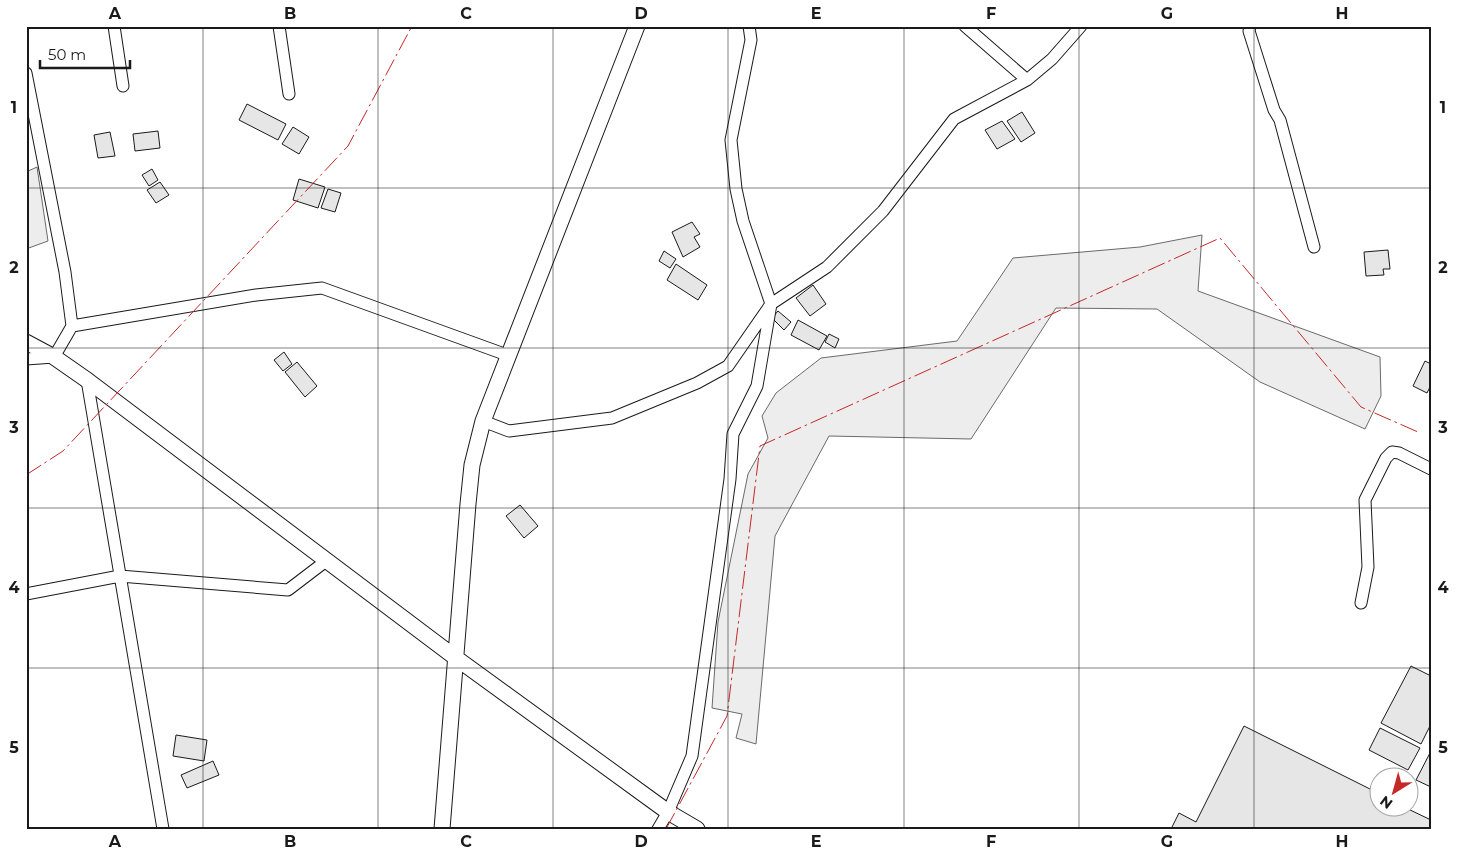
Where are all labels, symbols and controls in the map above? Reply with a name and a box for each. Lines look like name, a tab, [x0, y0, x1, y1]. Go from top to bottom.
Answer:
text: A	[108, 4, 122, 23]
text: B	[284, 4, 296, 23]
text: C	[460, 4, 472, 23]
text: D	[634, 4, 648, 23]
text: E	[811, 4, 821, 23]
text: F	[986, 4, 996, 23]
text: G	[1161, 4, 1173, 23]
text: H	[1336, 4, 1348, 23]
scale bar	[40, 38, 130, 70]
text: 50 m	[48, 45, 86, 64]
text: 1	[11, 98, 17, 117]
text: 1	[1440, 98, 1446, 117]
text: 2	[9, 258, 19, 277]
text: 2	[1438, 258, 1448, 277]
text: 3	[8, 418, 19, 437]
text: 3	[1437, 418, 1448, 437]
text: 4	[8, 578, 20, 597]
text: 4	[1437, 578, 1449, 597]
text: 5	[9, 738, 19, 757]
text: 5	[1438, 738, 1448, 757]
north arrow	[1370, 768, 1420, 818]
text: N	[1376, 792, 1396, 813]
text: A	[108, 832, 122, 851]
text: B	[284, 832, 296, 851]
text: C	[460, 832, 472, 851]
text: D	[634, 832, 648, 851]
text: E	[811, 832, 821, 851]
text: F	[986, 832, 996, 851]
text: G	[1161, 832, 1173, 851]
text: H	[1336, 832, 1348, 851]

